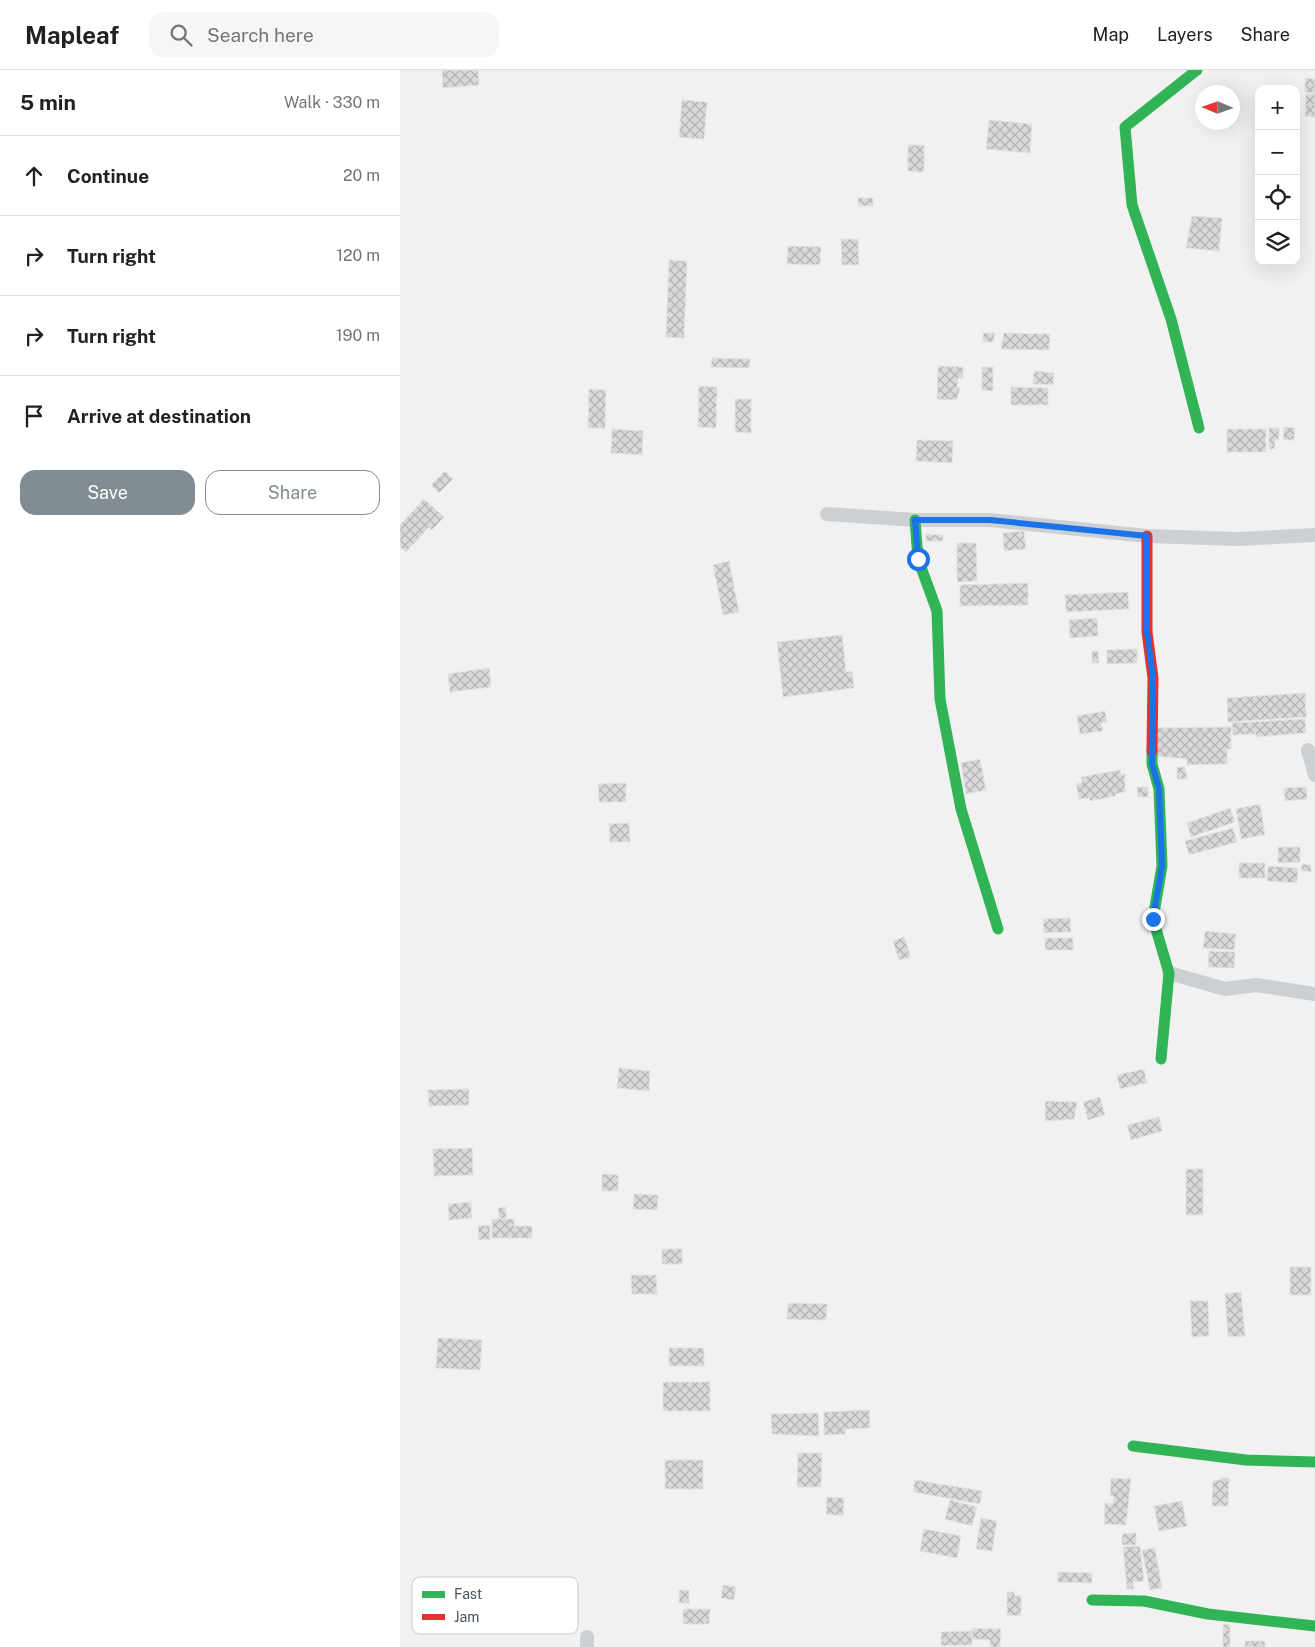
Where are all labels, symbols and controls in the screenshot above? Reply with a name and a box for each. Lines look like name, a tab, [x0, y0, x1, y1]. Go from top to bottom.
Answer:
search box	[149, 12, 499, 57]
text: Mapleaf	[25, 21, 119, 49]
icon: search	[167, 21, 195, 49]
text: Search here	[207, 24, 314, 46]
text: Map	[1093, 24, 1129, 45]
text: Layers	[1157, 24, 1213, 45]
text: Share	[1241, 24, 1290, 45]
north arrow	[1195, 85, 1240, 130]
map controls	[1255, 85, 1300, 265]
button: +	[1255, 85, 1300, 130]
text: 5 min	[20, 90, 76, 115]
text: Walk · 330 m	[284, 93, 380, 112]
button: −	[1255, 130, 1300, 175]
icon: ahead	[20, 162, 48, 190]
text: Continue	[67, 165, 149, 187]
text: 20 m	[343, 166, 380, 185]
button: locate	[1255, 175, 1300, 220]
button: layers	[1255, 220, 1300, 265]
icon: right	[20, 242, 48, 270]
text: Turn right	[67, 245, 156, 267]
text: 120 m	[336, 246, 380, 265]
icon: right	[20, 322, 48, 350]
text: Turn right	[67, 325, 156, 347]
text: 190 m	[336, 326, 380, 345]
icon: arrive	[20, 402, 48, 430]
text: Arrive at destination	[67, 405, 251, 427]
button: Save	[20, 470, 195, 515]
button: Share	[205, 470, 380, 515]
route start	[907, 548, 930, 571]
route end	[1142, 908, 1165, 931]
legend	[412, 1577, 578, 1634]
text: Fast	[454, 1586, 482, 1602]
text: Jam	[454, 1609, 479, 1625]

